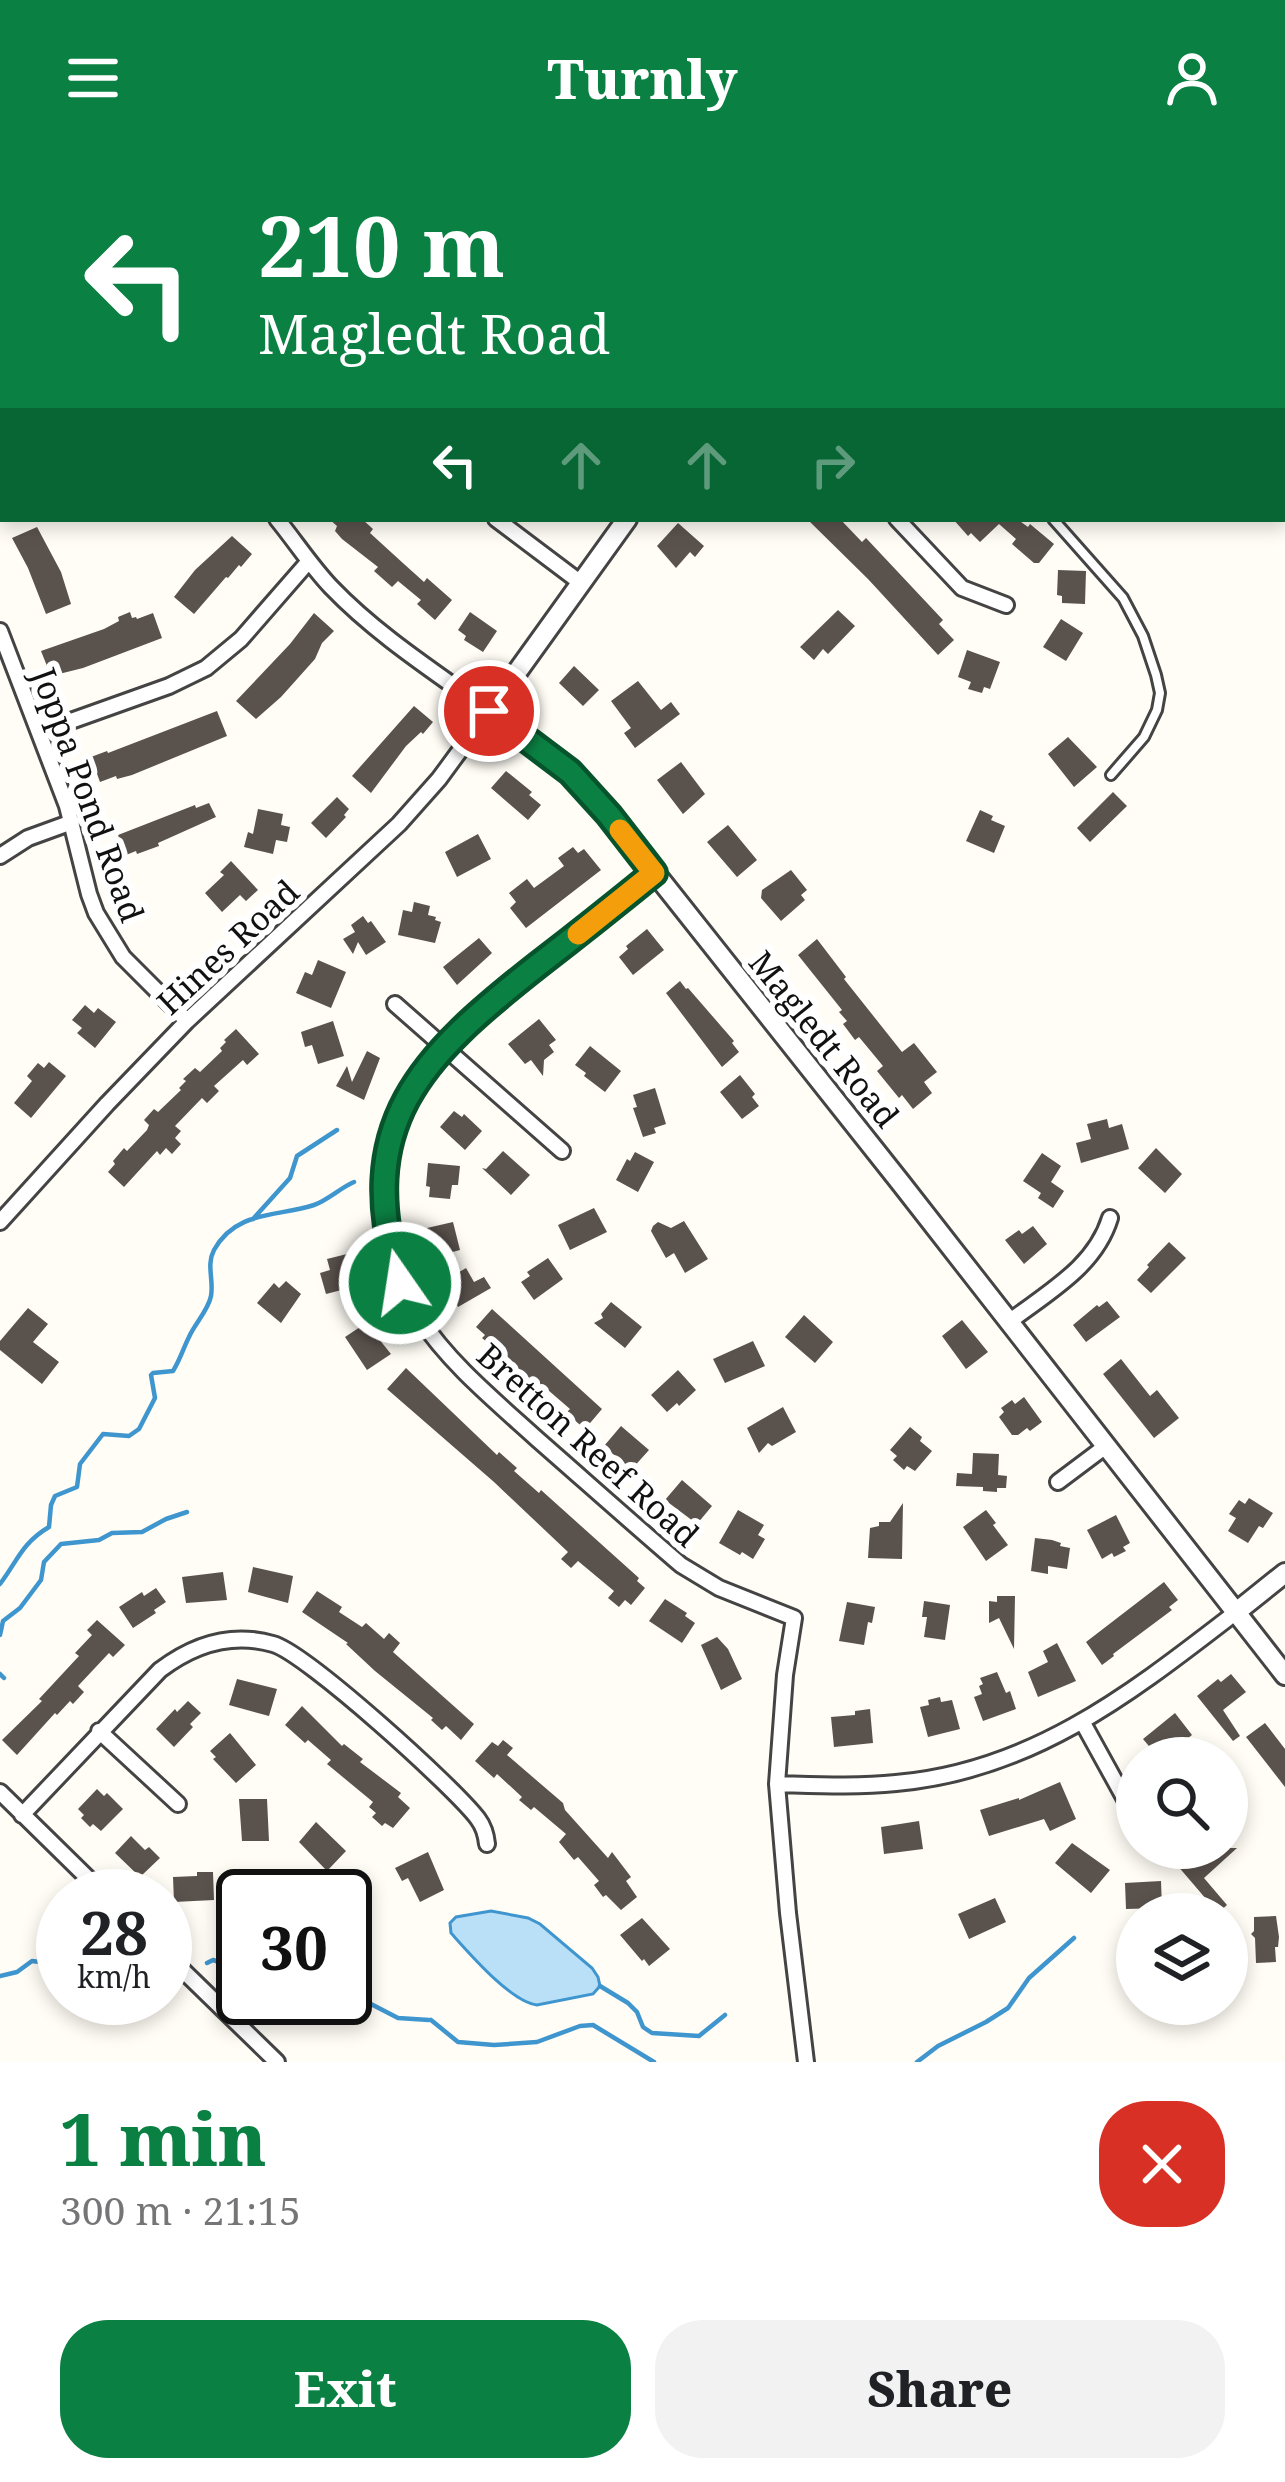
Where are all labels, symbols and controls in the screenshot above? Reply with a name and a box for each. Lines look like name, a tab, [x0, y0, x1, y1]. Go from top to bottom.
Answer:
text: Turnly	[547, 41, 738, 115]
icon: menu	[60, 45, 126, 111]
icon: person	[1159, 45, 1225, 111]
text: 210 m	[258, 187, 505, 302]
icon: left	[60, 204, 216, 360]
text: Magledt Road	[258, 296, 610, 370]
icon: left	[422, 432, 488, 498]
icon: ahead	[548, 432, 614, 498]
icon: ahead	[674, 432, 740, 498]
icon: right	[800, 432, 866, 498]
pin	[438, 660, 540, 762]
street label: Joppa Pond Road	[21, 661, 155, 928]
icon: arrive	[456, 678, 522, 744]
street label: Hines Road	[147, 869, 308, 1024]
street label: Magledt Road	[739, 941, 910, 1136]
position arrow	[337, 1220, 463, 1346]
street label: Bretton Reef Road	[468, 1333, 709, 1556]
map controls	[1116, 1737, 1248, 2025]
button: search	[1116, 1737, 1248, 1869]
speed limit sign: 30	[216, 1869, 372, 2025]
text: 28	[80, 1891, 148, 1973]
button: layers	[1116, 1893, 1248, 2025]
text: km/h	[77, 1956, 151, 1997]
text: 1 min	[60, 2089, 267, 2187]
button: close	[1099, 2101, 1225, 2227]
text: 300 m · 21:15	[60, 2183, 301, 2236]
button: Exit	[60, 2320, 631, 2458]
button: Share	[655, 2320, 1225, 2458]

